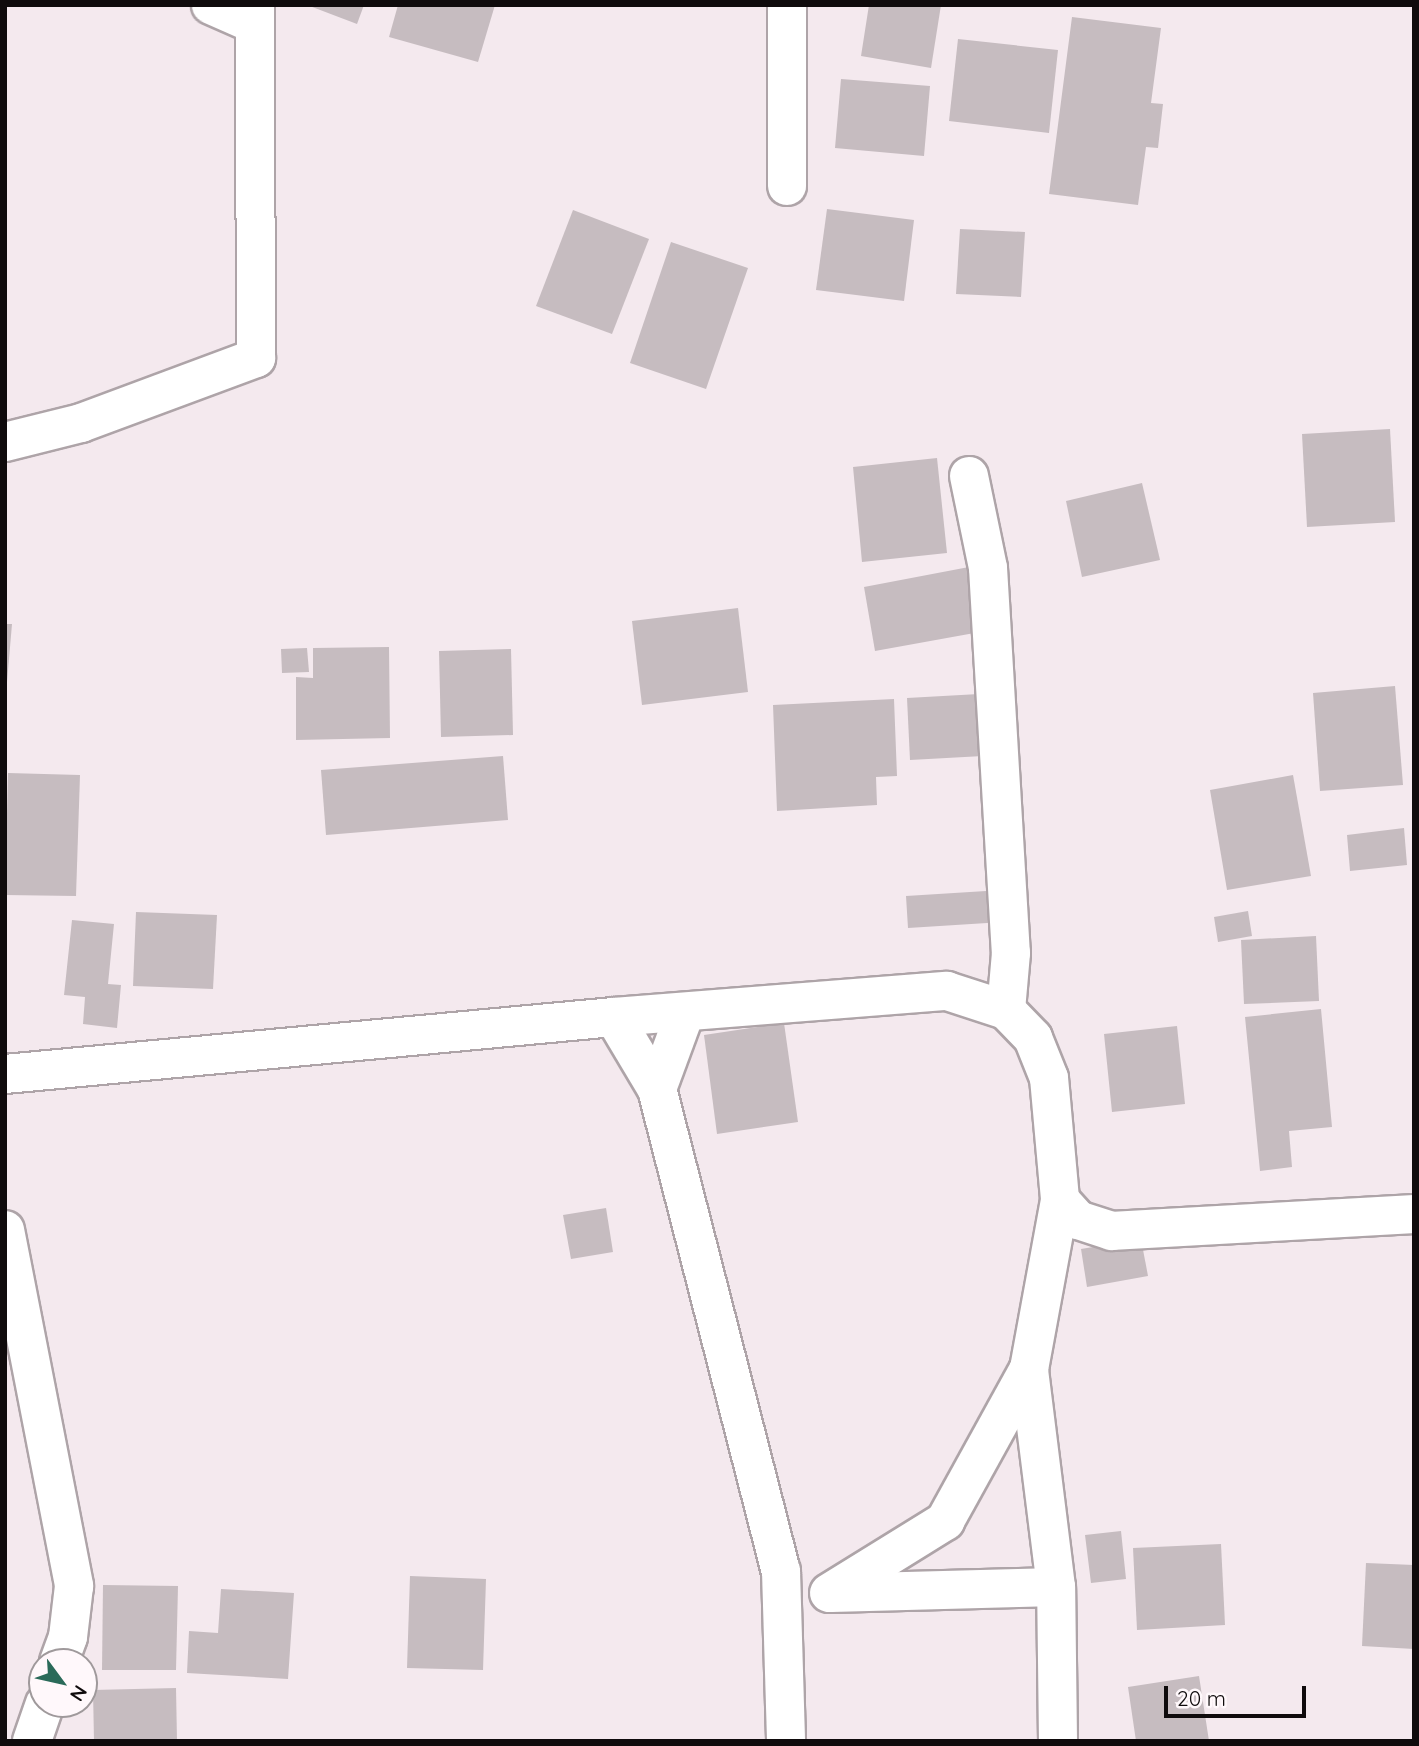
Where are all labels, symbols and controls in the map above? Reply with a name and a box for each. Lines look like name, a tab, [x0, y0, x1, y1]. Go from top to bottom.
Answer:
north arrow	[28, 1648, 98, 1718]
scale bar	[1167, 1672, 1309, 1716]
text: N	[65, 1681, 93, 1706]
text: 20 m	[1177, 1685, 1226, 1711]

